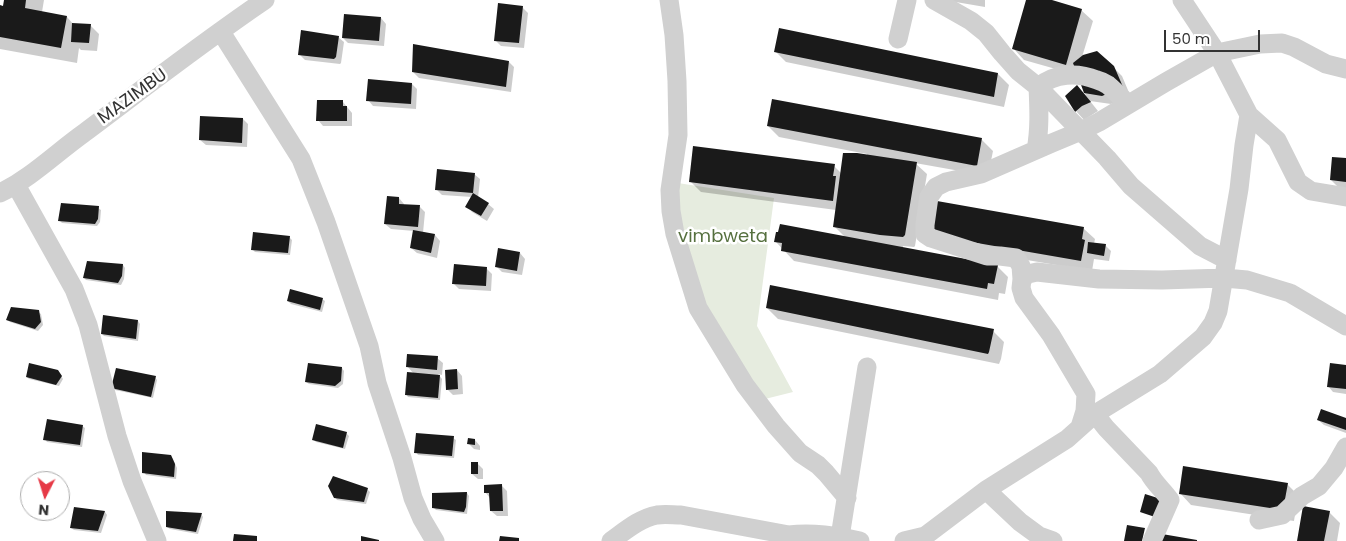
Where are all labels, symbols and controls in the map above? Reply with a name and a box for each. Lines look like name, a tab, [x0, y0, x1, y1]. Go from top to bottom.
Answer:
scale bar	[1166, 20, 1262, 52]
text: 50 m	[1172, 28, 1210, 49]
street label: MAZIMBU	[94, 65, 172, 129]
park label: vimbweta	[678, 226, 768, 248]
north arrow	[20, 471, 70, 521]
text: N	[38, 500, 50, 520]

